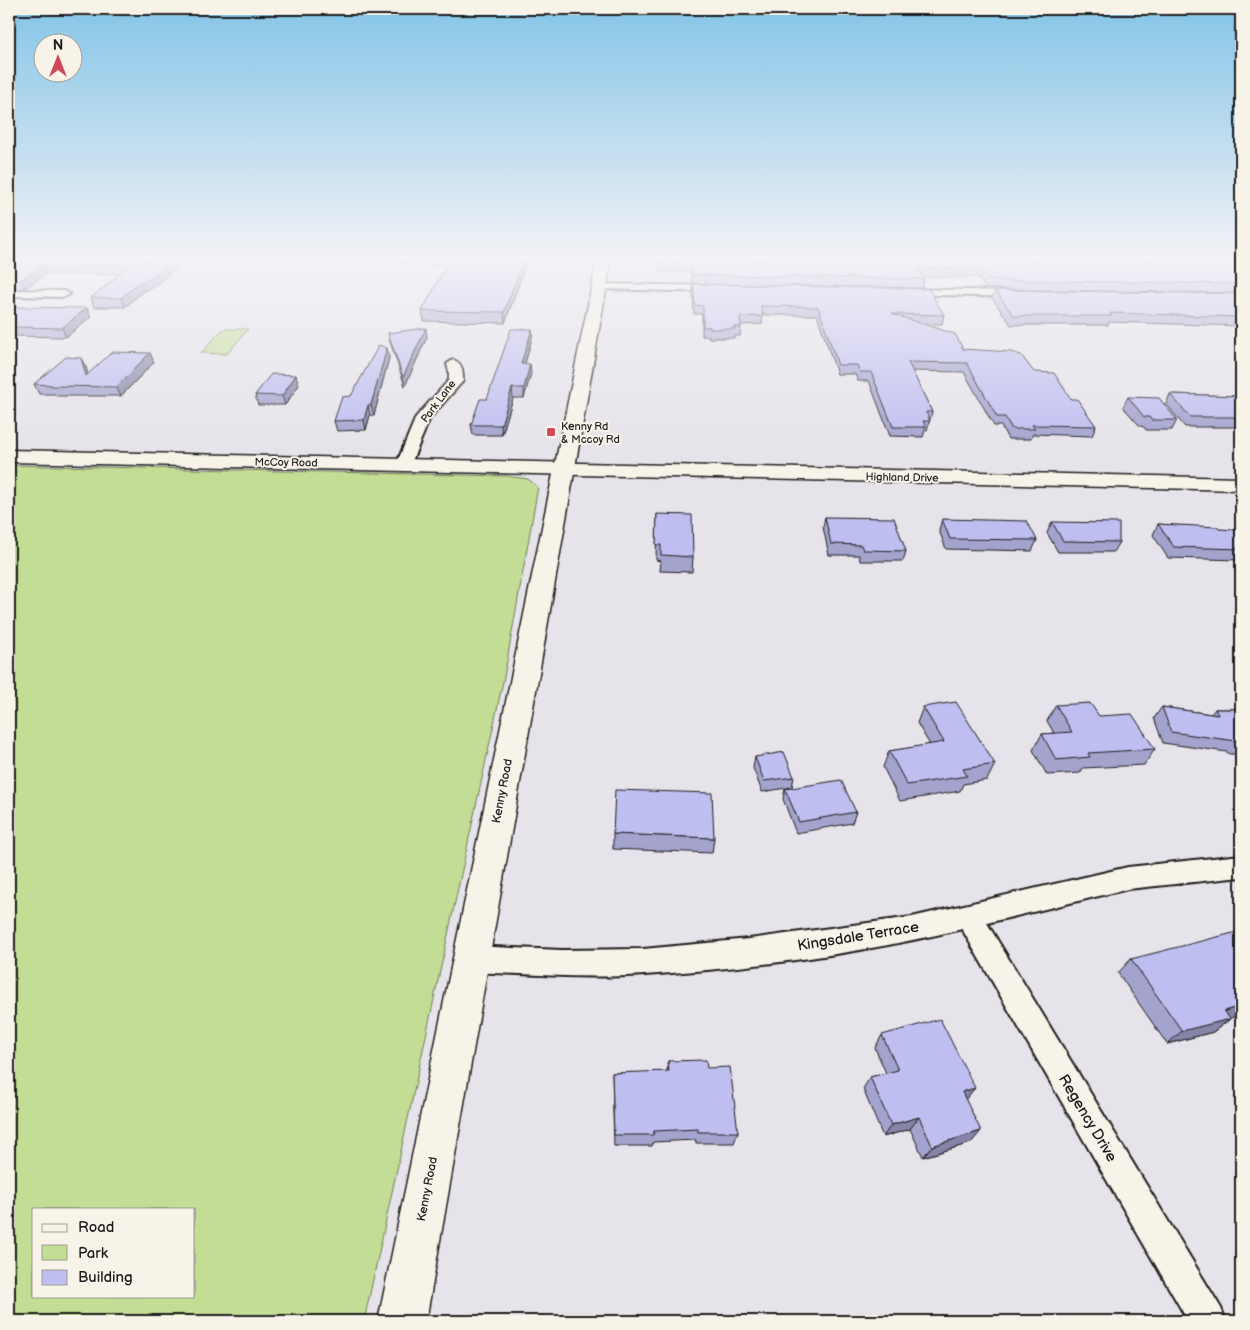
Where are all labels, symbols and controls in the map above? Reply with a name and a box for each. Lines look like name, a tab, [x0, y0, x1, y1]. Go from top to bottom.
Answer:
north arrow	[32, 32, 82, 82]
text: N	[53, 37, 63, 54]
street label: Park Lane	[418, 377, 459, 425]
place label: Kenny Rd & Mccoy Rd	[561, 420, 620, 446]
marker: Kenny Rd & Mccoy Rd	[545, 426, 557, 438]
street label: McCoy Road	[254, 455, 318, 470]
street label: Highland Drive	[865, 470, 939, 485]
street label: Kenny Road	[489, 758, 516, 825]
street label: Kingsdale Terrace	[796, 917, 920, 955]
street label: Regency Drive	[1054, 1071, 1121, 1165]
street label: Kenny Road	[414, 1156, 441, 1223]
legend	[32, 1208, 195, 1298]
text: Road	[78, 1218, 114, 1237]
text: Park	[78, 1244, 109, 1263]
text: Building	[78, 1268, 133, 1287]

